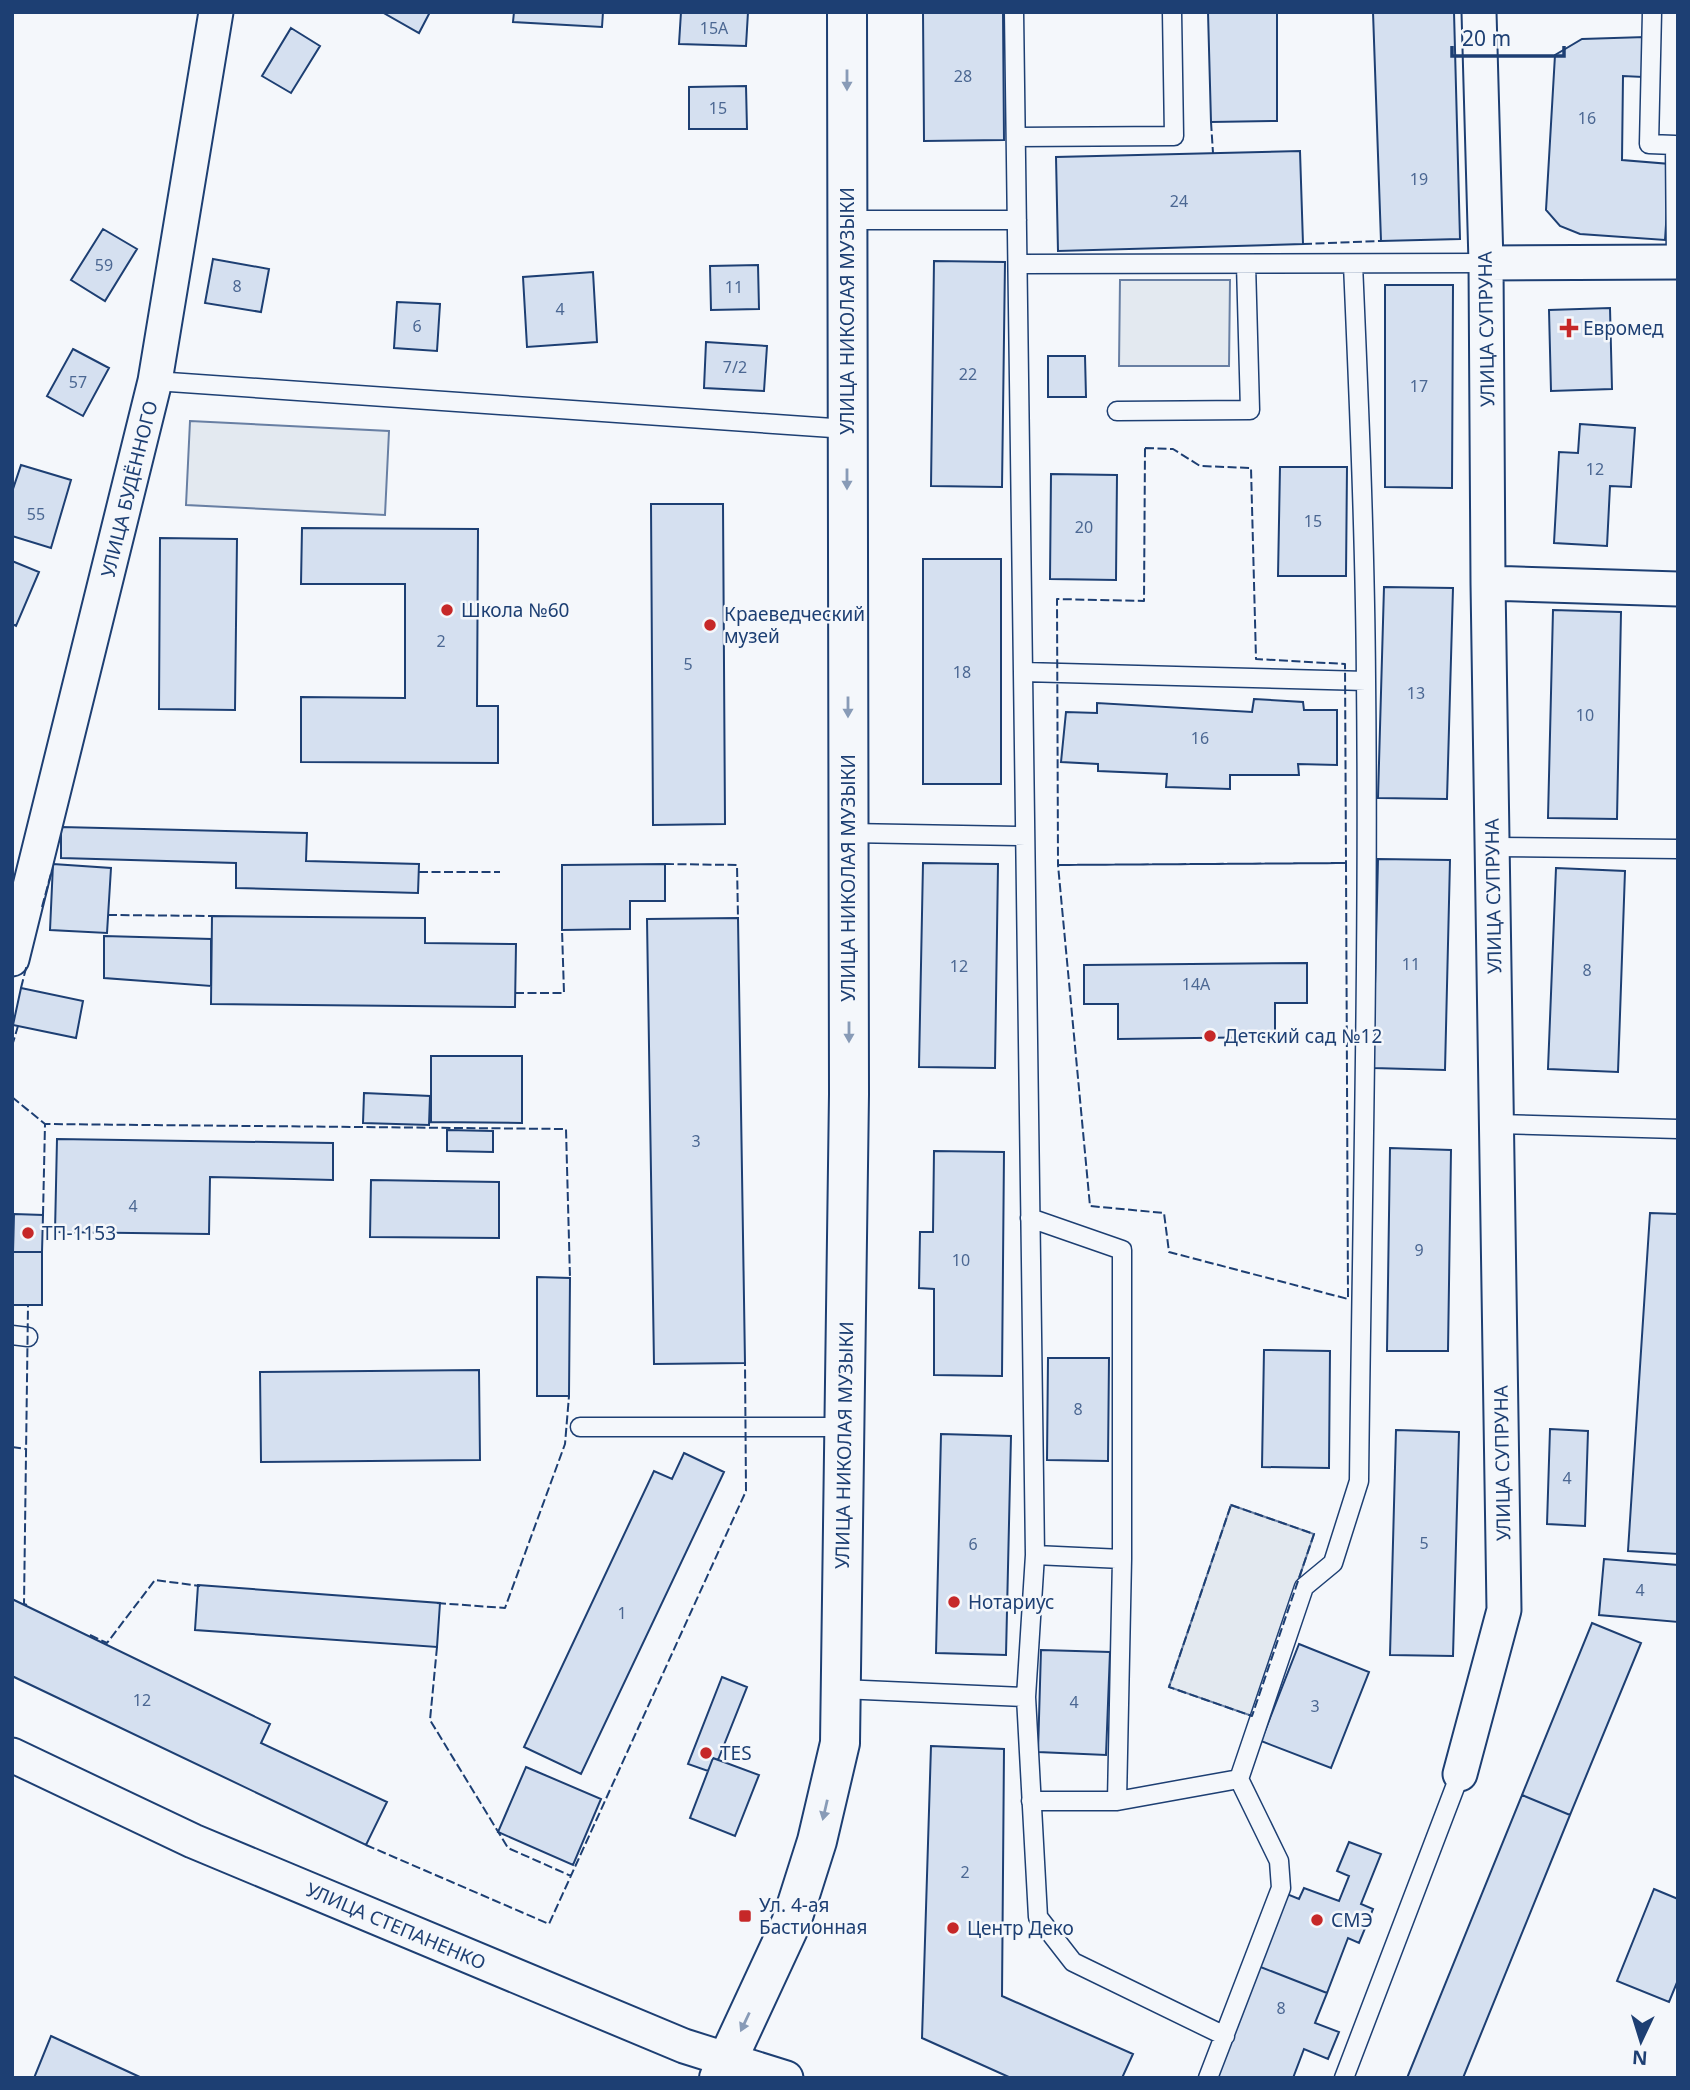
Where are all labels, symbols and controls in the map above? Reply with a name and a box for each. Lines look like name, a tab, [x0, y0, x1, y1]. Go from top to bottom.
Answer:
scale bar	[1452, 14, 1564, 58]
house number: 15А	[700, 17, 729, 39]
text: 20 m	[1462, 24, 1511, 52]
house number: 28	[954, 65, 972, 87]
one-way arrow	[841, 70, 853, 92]
house number: 15	[709, 97, 727, 119]
house number: 16	[1578, 107, 1596, 129]
house number: 19	[1410, 168, 1428, 190]
street label: УЛИЦА НИКОЛАЯ МУЗЫКИ	[834, 187, 860, 435]
house number: 24	[1170, 190, 1188, 212]
street label: УЛИЦА СУПРУНА	[1472, 250, 1500, 407]
house number: 59	[95, 254, 113, 276]
house number: 8	[232, 275, 242, 297]
house number: 11	[725, 276, 743, 298]
house number: 4	[555, 298, 565, 320]
house number: 6	[412, 315, 422, 337]
place label: Евромед	[1583, 315, 1664, 341]
marker: Евромед	[1561, 320, 1577, 336]
house number: 7/2	[723, 356, 747, 378]
house number: 22	[959, 363, 977, 385]
house number: 57	[69, 371, 87, 393]
house number: 17	[1410, 375, 1428, 397]
street label: УЛИЦА БУДЁННОГО	[94, 398, 164, 580]
house number: 12	[1586, 458, 1604, 480]
one-way arrow	[841, 469, 853, 491]
house number: 55	[27, 503, 45, 525]
house number: 15	[1304, 510, 1322, 532]
house number: 20	[1075, 516, 1093, 538]
place label: Школа №60	[461, 597, 569, 623]
place label: Краеведческий музей	[724, 601, 865, 649]
marker: Школа №60	[439, 602, 455, 618]
marker: Краеведческий музей	[702, 617, 718, 633]
house number: 2	[436, 630, 446, 652]
house number: 5	[683, 653, 693, 675]
house number: 18	[953, 661, 971, 683]
house number: 13	[1407, 682, 1425, 704]
one-way arrow	[842, 696, 854, 718]
house number: 10	[1576, 704, 1594, 726]
house number: 16	[1191, 727, 1209, 749]
street label: УЛИЦА НИКОЛАЯ МУЗЫКИ	[835, 754, 861, 1002]
street label: УЛИЦА СУПРУНА	[1479, 817, 1507, 974]
house number: 11	[1402, 953, 1420, 975]
house number: 12	[950, 955, 968, 977]
house number: 8	[1582, 959, 1592, 981]
house number: 14А	[1182, 973, 1211, 995]
one-way arrow	[843, 1022, 855, 1044]
place label: Детский сад №12	[1224, 1023, 1382, 1049]
marker: Детский сад №12	[1202, 1028, 1218, 1044]
house number: 3	[691, 1130, 701, 1152]
house number: 4	[128, 1195, 138, 1217]
place label: ТП-1153	[42, 1220, 116, 1246]
marker: ТП-1153	[20, 1225, 36, 1241]
house number: 9	[1414, 1239, 1424, 1261]
house number: 10	[952, 1249, 970, 1271]
street label: УЛИЦА НИКОЛАЯ МУЗЫКИ	[829, 1321, 859, 1569]
street label: УЛИЦА СУПРУНА	[1488, 1384, 1516, 1541]
house number: 8	[1073, 1398, 1083, 1420]
house number: 4	[1562, 1467, 1572, 1489]
house number: 5	[1419, 1532, 1429, 1554]
house number: 6	[968, 1533, 978, 1555]
house number: 4	[1635, 1579, 1645, 1601]
place label: Нотариус	[968, 1589, 1054, 1615]
marker: Нотариус	[946, 1594, 962, 1610]
house number: 1	[617, 1602, 627, 1624]
house number: 12	[133, 1689, 151, 1711]
house number: 4	[1069, 1691, 1079, 1713]
house number: 3	[1310, 1695, 1320, 1717]
place label: TES	[720, 1740, 752, 1766]
marker: TES	[698, 1745, 714, 1761]
one-way arrow	[819, 1799, 830, 1821]
house number: 2	[960, 1861, 970, 1883]
street label: УЛИЦА СТЕПАНЕНКО	[302, 1876, 490, 1976]
place label: Ул. 4-ая Бастионная	[759, 1892, 867, 1940]
place label: СМЭ	[1331, 1907, 1373, 1933]
marker: Ул. 4-ая Бастионная	[737, 1908, 753, 1924]
marker: СМЭ	[1309, 1912, 1325, 1928]
place label: Центр Деко	[967, 1915, 1074, 1941]
marker: Центр Деко	[945, 1920, 961, 1936]
house number: 8	[1276, 1997, 1286, 2019]
north arrow	[1606, 2006, 1676, 2076]
one-way arrow	[739, 2012, 750, 2032]
text: N	[1631, 2044, 1648, 2071]

